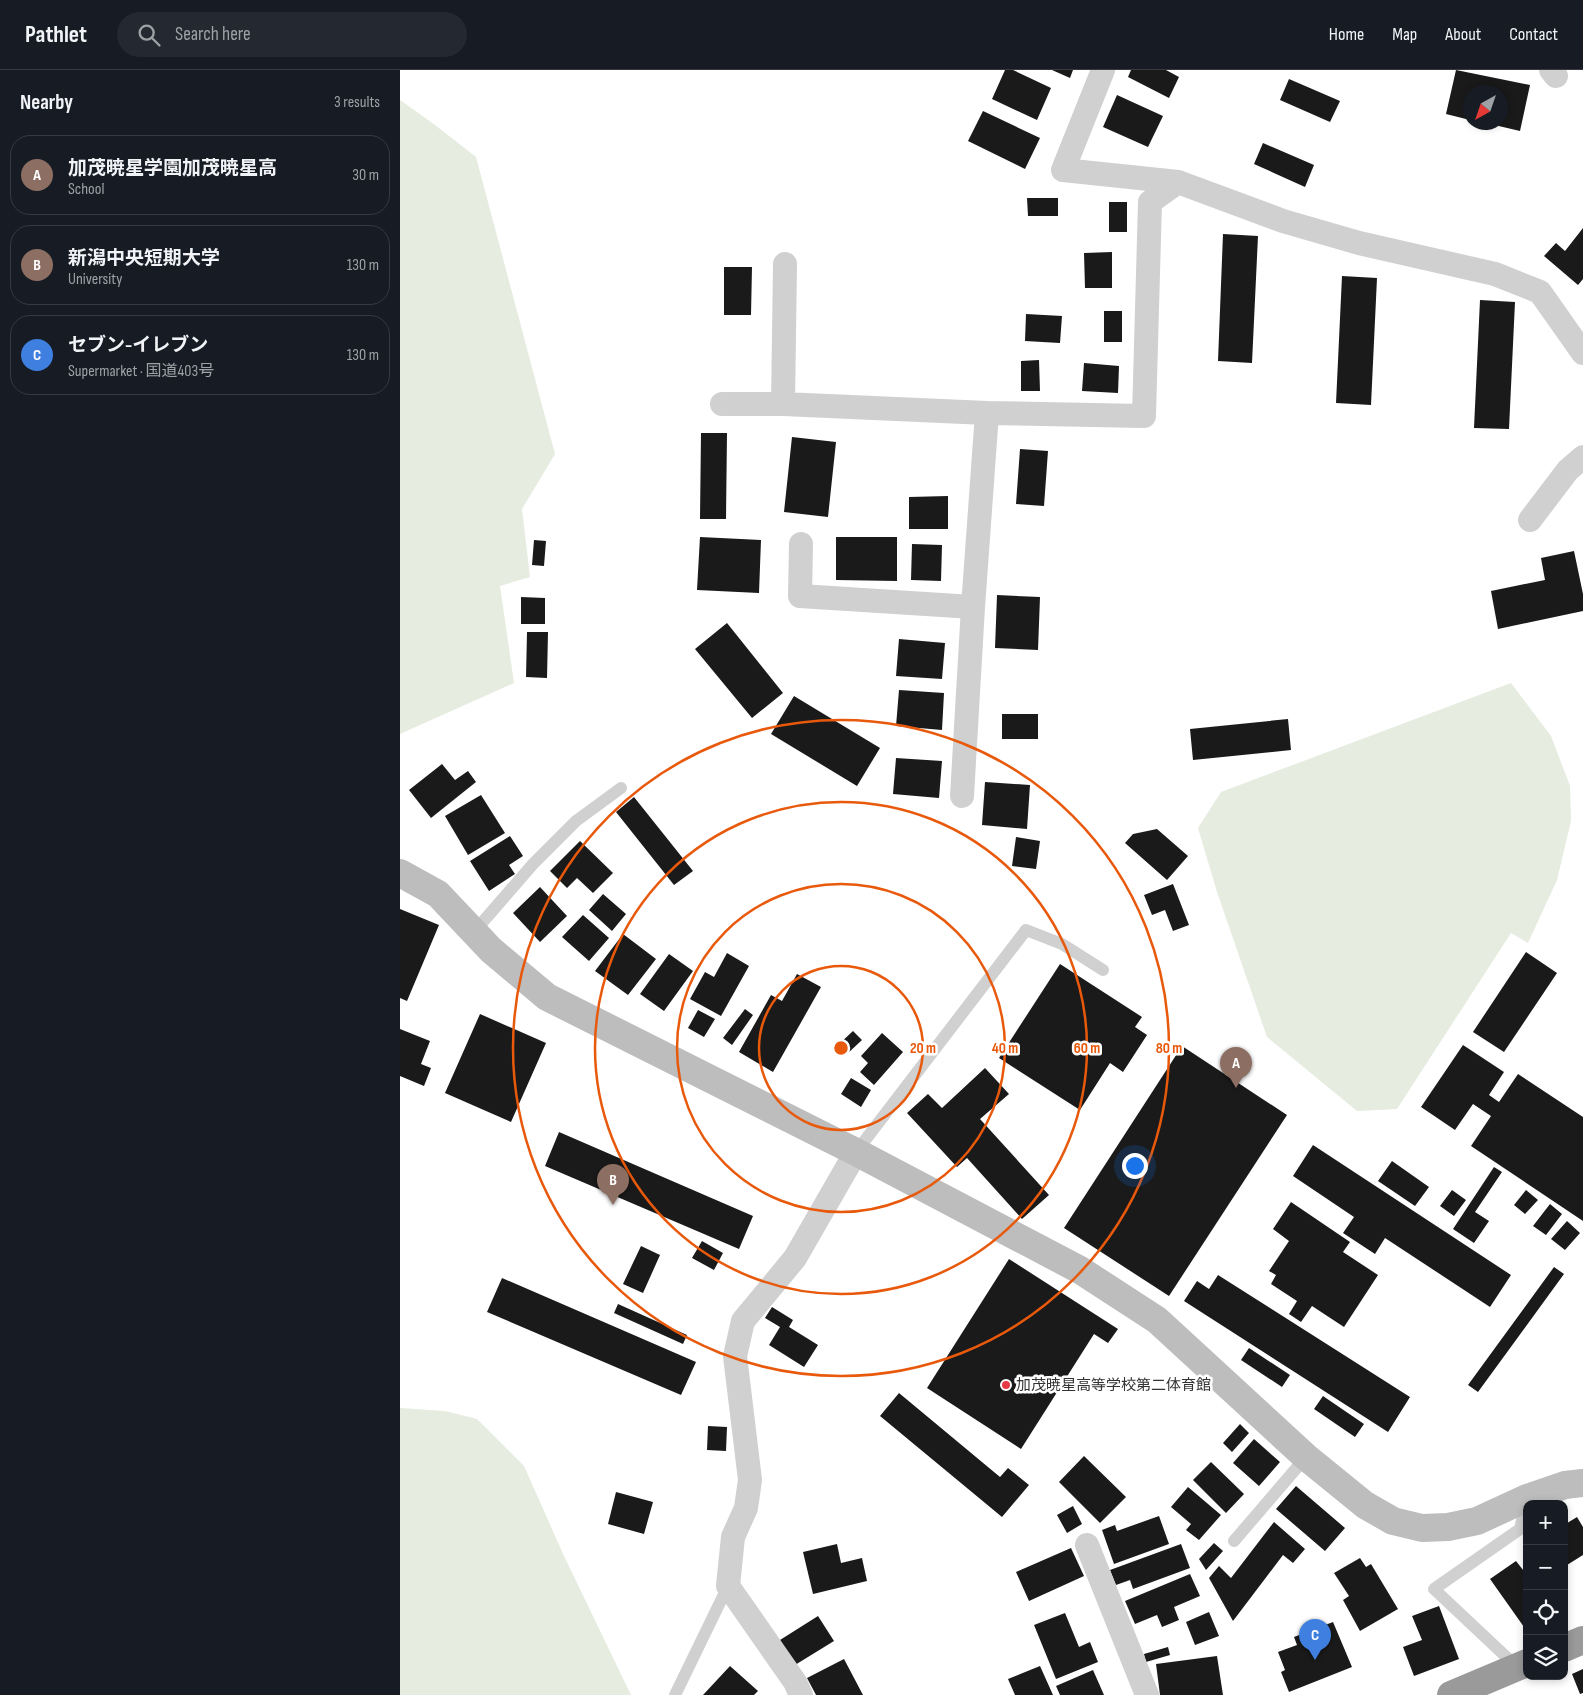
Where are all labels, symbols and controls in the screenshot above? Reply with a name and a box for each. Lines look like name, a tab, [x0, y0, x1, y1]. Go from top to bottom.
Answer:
search box	[117, 12, 467, 57]
text: Pathlet	[25, 20, 87, 49]
icon: search	[135, 21, 163, 49]
text: Search here	[175, 23, 251, 46]
text: Home	[1329, 24, 1364, 45]
text: Map	[1392, 24, 1417, 45]
text: About	[1445, 24, 1481, 45]
text: Contact	[1509, 24, 1558, 45]
north arrow	[1463, 85, 1508, 130]
text: Nearby	[20, 90, 73, 115]
text: 3 results	[334, 93, 380, 112]
text: 加茂暁星学園加茂暁星高	[68, 157, 277, 180]
text: A	[33, 166, 41, 185]
text: 30 m	[352, 166, 379, 185]
text: School	[68, 180, 104, 199]
text: 新潟中央短期大学	[68, 247, 220, 270]
text: B	[33, 256, 41, 275]
text: 130 m	[347, 256, 379, 275]
text: University	[68, 270, 122, 289]
text: セブン-イレブン	[68, 334, 208, 357]
text: C	[33, 346, 41, 365]
text: 130 m	[347, 346, 379, 365]
text: Supermarket · 国道403号	[68, 362, 214, 381]
centre of rings	[832, 1039, 850, 1057]
text: 20 m	[910, 1039, 936, 1058]
text: 40 m	[992, 1039, 1018, 1058]
text: 60 m	[1074, 1039, 1100, 1058]
text: 80 m	[1156, 1039, 1182, 1058]
pin: A	[1220, 1047, 1252, 1088]
your location	[1122, 1153, 1148, 1179]
pin: B	[597, 1164, 629, 1205]
place label: 加茂暁星高等学校第二体育館	[1016, 1376, 1211, 1395]
marker: 加茂暁星高等学校第二体育館	[1000, 1379, 1012, 1391]
map controls	[1523, 1500, 1568, 1680]
button: +	[1523, 1500, 1568, 1545]
button: −	[1523, 1545, 1568, 1590]
button: locate	[1523, 1590, 1568, 1635]
pin: C	[1299, 1619, 1331, 1660]
button: layers	[1523, 1635, 1568, 1680]

